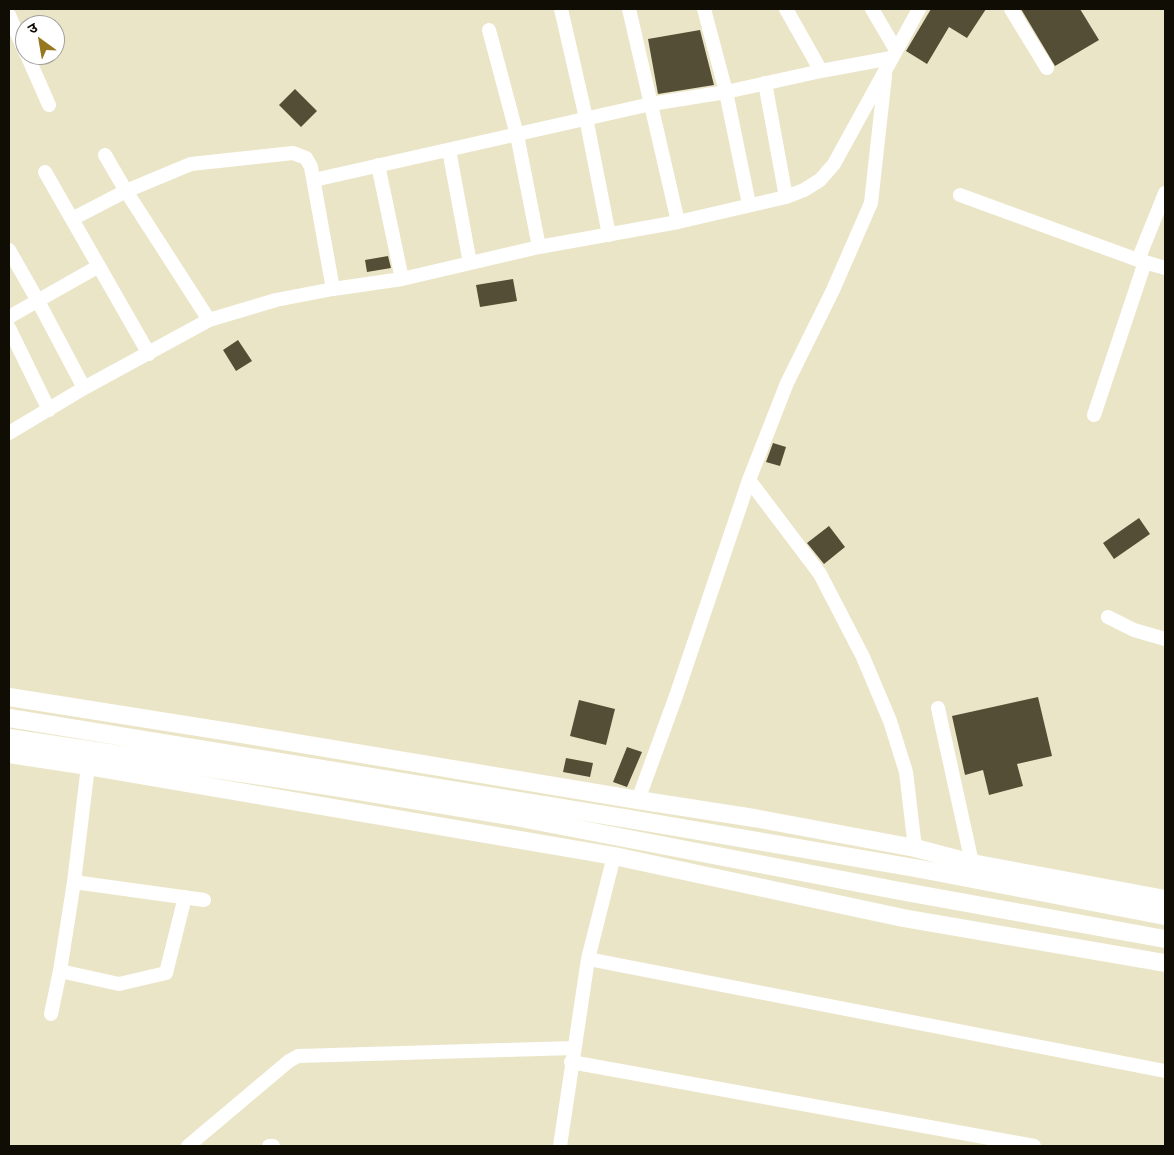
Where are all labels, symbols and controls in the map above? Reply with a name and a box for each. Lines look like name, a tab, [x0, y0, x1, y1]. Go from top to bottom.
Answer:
north arrow	[15, 15, 65, 65]
text: उ	[24, 17, 41, 38]

